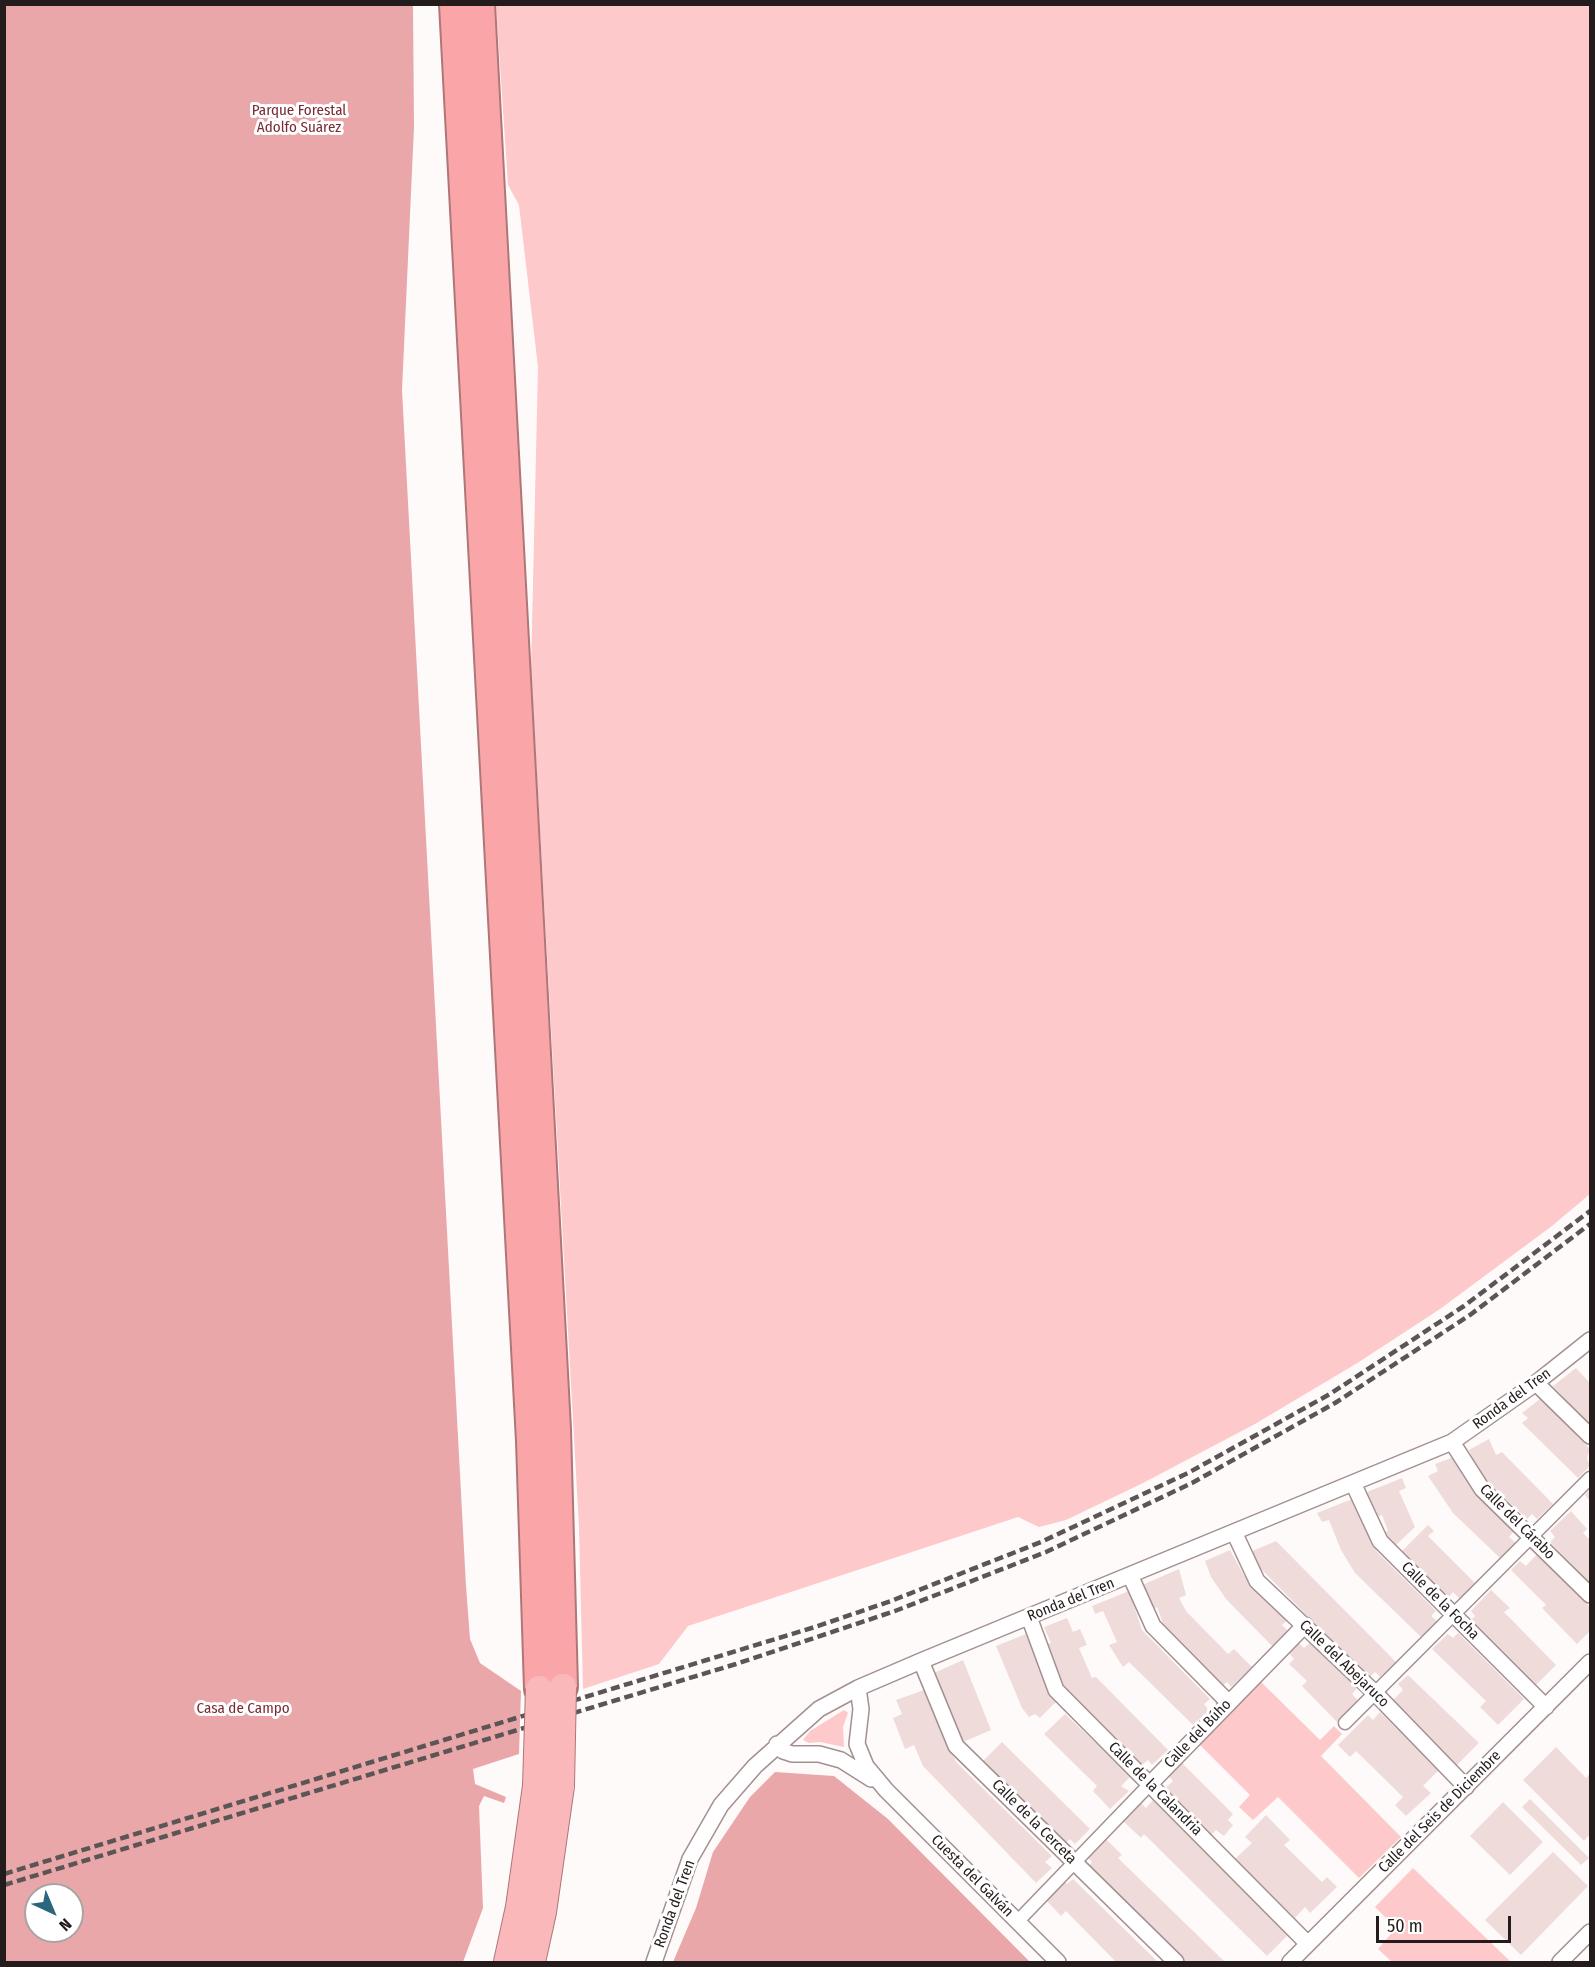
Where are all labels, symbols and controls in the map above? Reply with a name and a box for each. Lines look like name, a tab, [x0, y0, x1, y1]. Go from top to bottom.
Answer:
park label: Parque Forestal Adolfo Suárez	[252, 102, 346, 137]
street label: Ronda del Tren	[1469, 1365, 1555, 1433]
street label: Calle del Cárabo	[1476, 1481, 1558, 1563]
street label: Calle de la Focha	[1397, 1558, 1483, 1644]
street label: Ronda del Tren	[1025, 1574, 1117, 1626]
street label: Calle del Abejaruco	[1295, 1617, 1393, 1711]
street label: Calle del Búho	[1161, 1696, 1235, 1772]
park label: Casa de Campo	[196, 1700, 290, 1718]
street label: Calle de la Calandria	[1104, 1738, 1206, 1840]
street label: Calle del Seis de Diciembre	[1375, 1747, 1505, 1877]
street label: Calle de la Cerceta	[988, 1776, 1080, 1868]
street label: Cuesta del Galván	[927, 1831, 1017, 1921]
street label: Ronda del Tren	[651, 1858, 699, 1950]
north arrow	[24, 1883, 84, 1943]
scale bar	[1379, 1904, 1514, 1942]
text: N	[55, 1915, 76, 1935]
text: 50 m	[1387, 1915, 1423, 1937]

